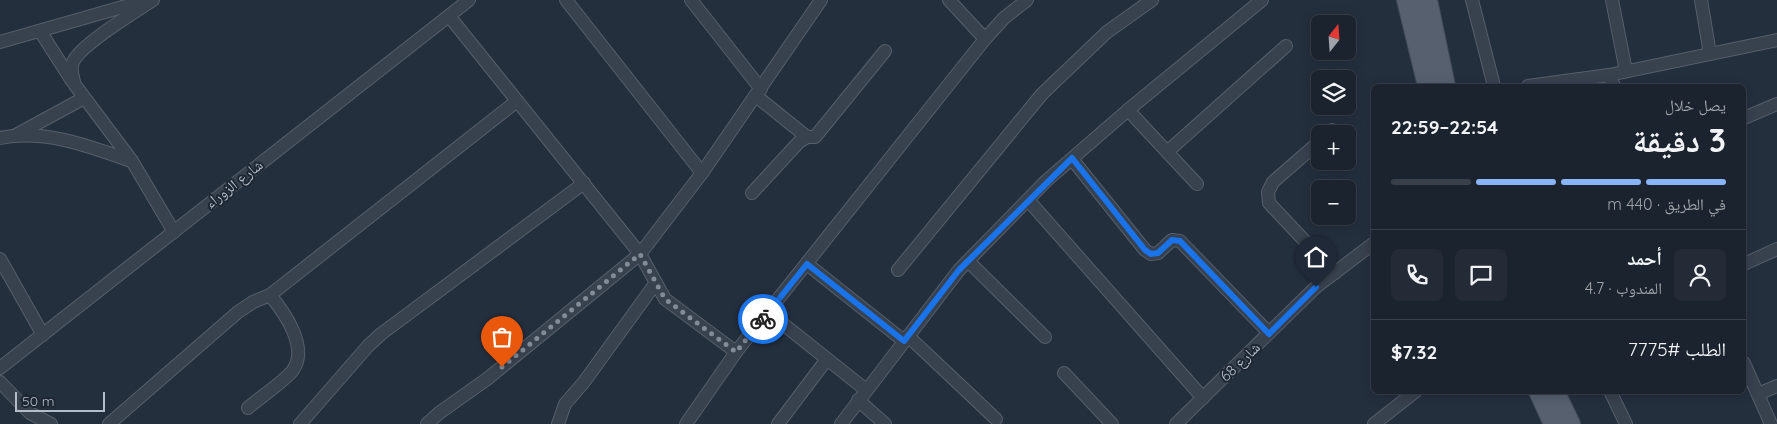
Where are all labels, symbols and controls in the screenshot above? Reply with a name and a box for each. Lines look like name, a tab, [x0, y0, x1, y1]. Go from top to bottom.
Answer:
north arrow	[1311, 15, 1356, 60]
map controls	[1311, 15, 1356, 225]
button: layers	[1311, 70, 1356, 115]
text: يصل خلال	[1665, 95, 1726, 115]
text: 22:54–22:59	[1391, 115, 1498, 139]
text: 3 دقيقة	[1633, 120, 1726, 160]
button: +	[1311, 125, 1356, 170]
street label: شارع الزوراء	[201, 155, 267, 213]
button: −	[1311, 180, 1356, 225]
text: في الطريق · 440 m	[1607, 194, 1726, 214]
pin	[1295, 236, 1337, 287]
icon: home	[1302, 243, 1330, 271]
text: أحمد	[1627, 246, 1662, 270]
button: phone	[1391, 249, 1443, 301]
button: chat	[1455, 249, 1507, 301]
button: person	[1674, 249, 1726, 301]
text: المندوب · 4.7	[1585, 278, 1662, 298]
courier	[738, 294, 788, 344]
icon: bike	[749, 305, 777, 333]
pin	[481, 316, 523, 367]
icon: bag	[488, 323, 516, 351]
text: الطلب #7775	[1628, 337, 1726, 361]
street label: شارع 68	[1216, 338, 1265, 386]
text: $7.32	[1391, 340, 1437, 364]
scale bar	[15, 389, 105, 412]
text: 50 m	[22, 392, 55, 410]

